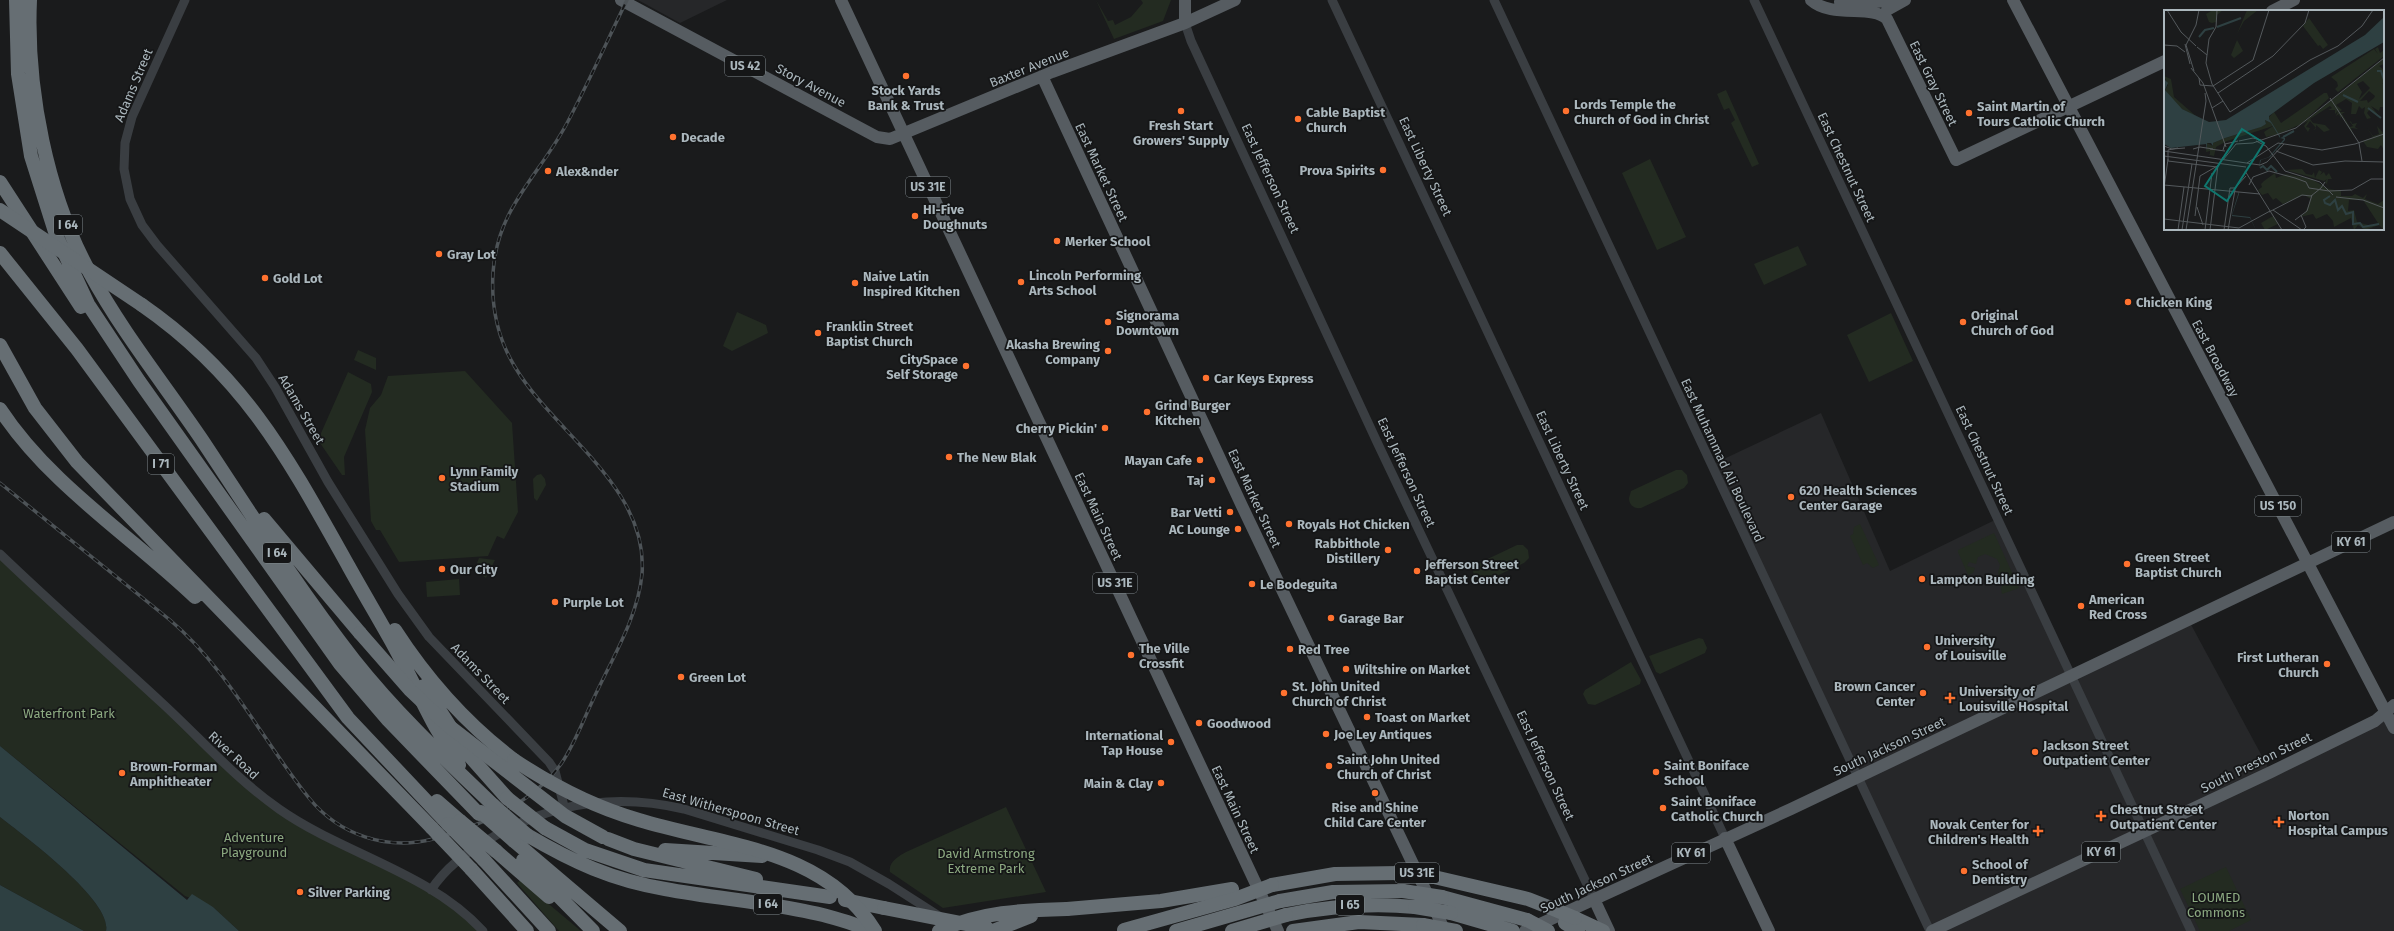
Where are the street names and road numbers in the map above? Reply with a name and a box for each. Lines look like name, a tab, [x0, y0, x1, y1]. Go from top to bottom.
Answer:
street label: East Gray Street	[1906, 38, 1961, 128]
street label: Baxter Avenue	[987, 45, 1071, 90]
street label: Adams Street	[111, 46, 156, 124]
road number: US 42	[725, 56, 765, 76]
street label: Story Avenue	[773, 61, 848, 110]
street label: East Chestnut Street	[1815, 110, 1879, 225]
street label: East Liberty Street	[1396, 114, 1455, 218]
street label: East Market Street	[1072, 120, 1131, 224]
street label: East Jefferson Street	[1239, 121, 1303, 236]
road number: US 31E	[906, 177, 950, 197]
road number: I 64	[54, 215, 82, 235]
street label: East Broadway	[2189, 317, 2242, 400]
street label: Adams Street	[276, 372, 328, 447]
street label: East Muhammad Ali Boulevard	[1678, 376, 1767, 544]
street label: East Chestnut Street	[1953, 403, 2017, 518]
street label: East Liberty Street	[1533, 408, 1592, 512]
street label: East Jefferson Street	[1375, 415, 1439, 530]
street label: East Market Street	[1225, 446, 1284, 550]
road number: I 71	[148, 454, 174, 474]
street label: East Main Street	[1072, 470, 1126, 563]
road number: US 150	[2255, 496, 2301, 516]
road number: KY 61	[2332, 532, 2370, 552]
road number: I 64	[263, 543, 291, 563]
road number: US 31E	[1093, 573, 1137, 593]
street label: Adams Street	[448, 640, 513, 707]
street label: East Jefferson Street	[1514, 708, 1578, 823]
street label: South Jackson Street	[1831, 714, 1948, 779]
street label: River Road	[205, 728, 262, 782]
street label: South Preston Street	[2198, 729, 2314, 796]
street label: East Main Street	[1209, 763, 1263, 856]
street label: East Witherspoon Street	[661, 785, 801, 838]
road number: KY 61	[2082, 842, 2120, 862]
road number: KY 61	[1672, 843, 1710, 863]
street label: South Jackson Street	[1538, 851, 1655, 916]
road number: US 31E	[1395, 863, 1439, 883]
road number: I 64	[754, 894, 782, 914]
road number: I 65	[1336, 895, 1364, 915]

